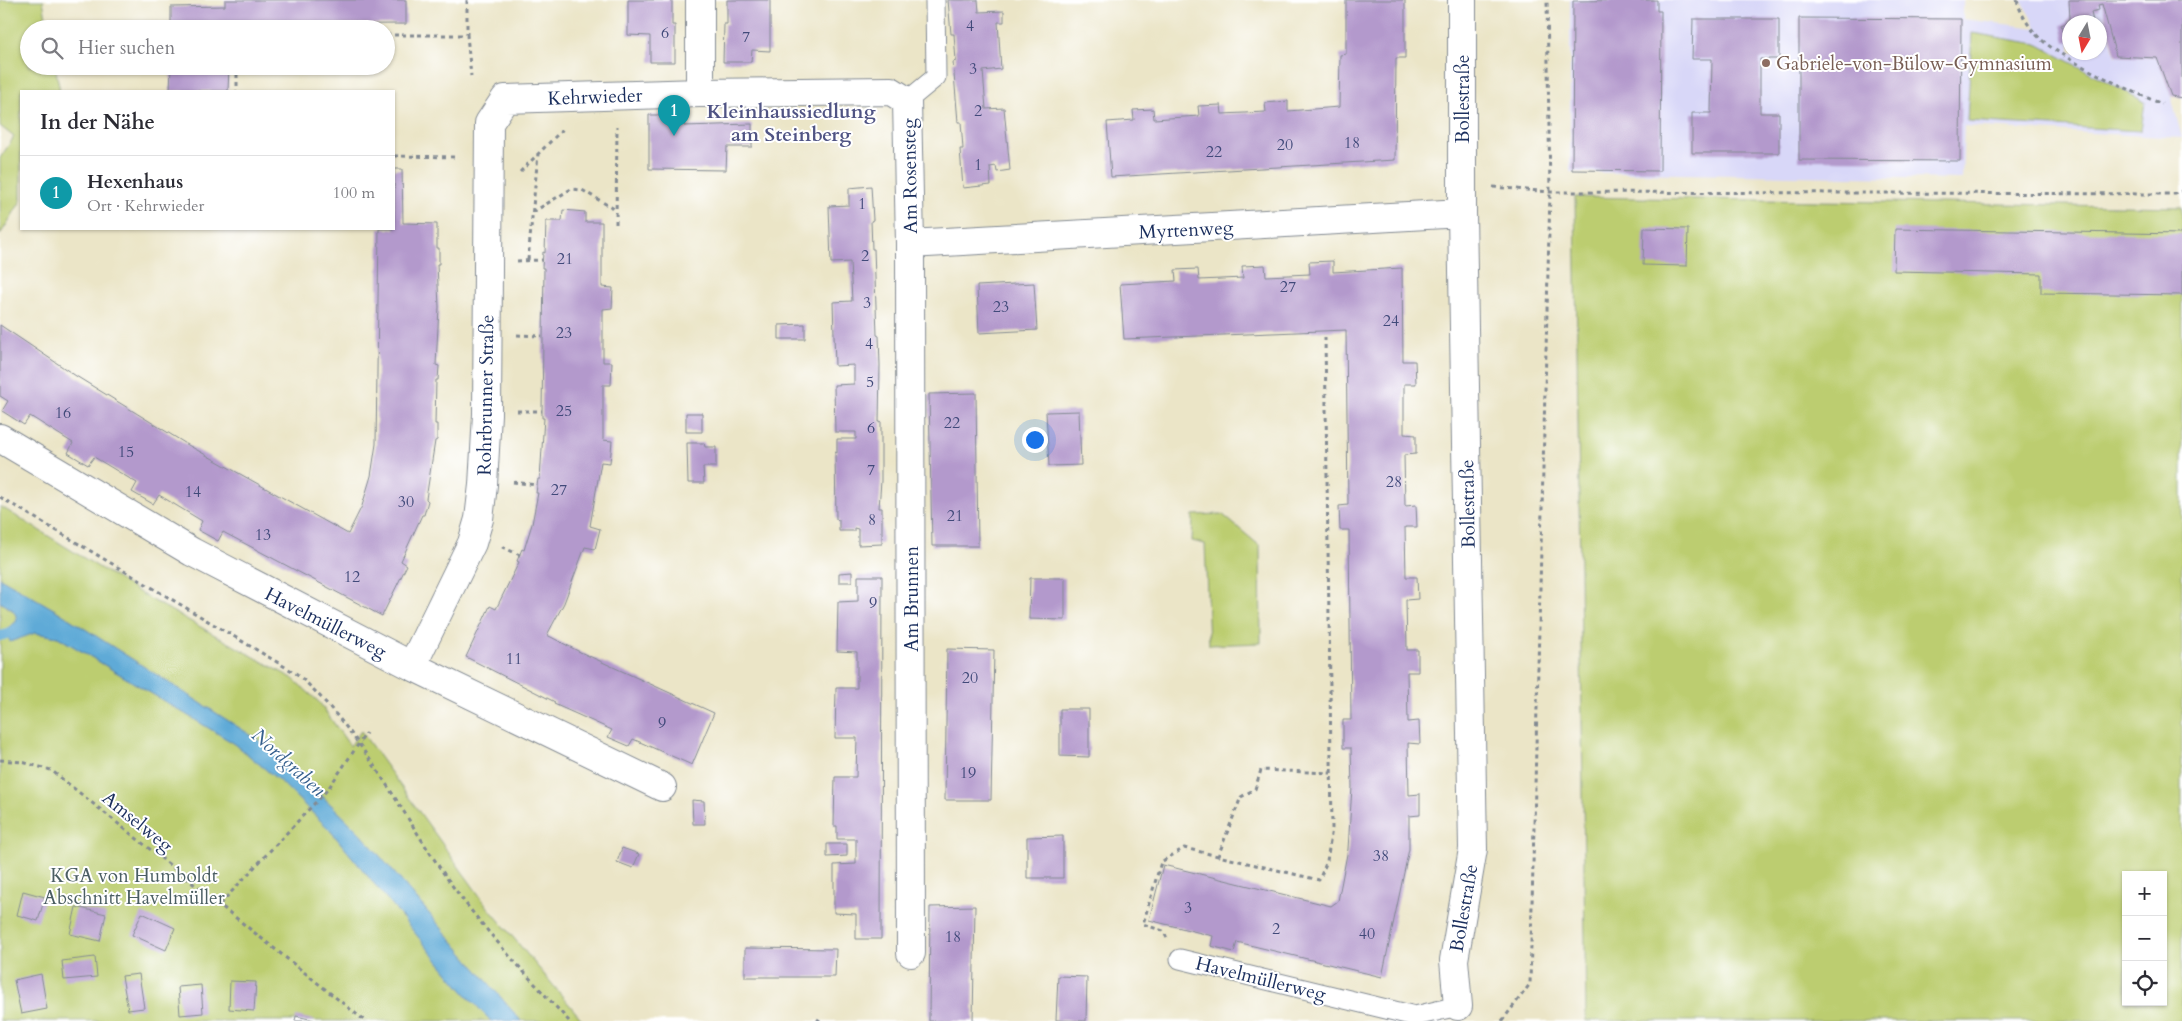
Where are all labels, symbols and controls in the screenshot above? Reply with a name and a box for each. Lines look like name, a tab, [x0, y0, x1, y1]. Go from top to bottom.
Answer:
house number: 4	[966, 15, 974, 37]
north arrow	[2062, 15, 2107, 60]
search box	[20, 20, 395, 75]
house number: 6	[661, 22, 669, 44]
house number: 7	[742, 26, 750, 48]
icon: search	[38, 34, 66, 62]
text: Hier suchen	[78, 35, 175, 61]
place label: Gabriele-von-Bülow-Gymnasium	[1776, 51, 2053, 77]
street label: Bollestraße	[1450, 55, 1476, 143]
marker: Gabriele-von-Bülow-Gymnasium	[1760, 57, 1772, 69]
house number: 3	[969, 58, 977, 80]
street label: Kehrwieder	[547, 82, 643, 112]
pin: 1	[658, 95, 690, 136]
district label: Kleinhaussiedlung am Steinberg	[706, 98, 876, 148]
house number: 2	[974, 100, 982, 122]
text: In der Nähe	[40, 108, 155, 137]
street label: Am Rosensteg	[896, 118, 924, 234]
house number: 18	[1344, 132, 1360, 154]
house number: 20	[1277, 134, 1293, 156]
house number: 22	[1206, 141, 1222, 163]
house number: 1	[974, 154, 982, 176]
text: Hexenhaus	[87, 169, 183, 195]
text: 1	[52, 182, 60, 204]
text: 100 m	[333, 182, 375, 204]
house number: 1	[858, 193, 866, 215]
text: Ort · Kehrwieder	[87, 195, 204, 217]
street label: Myrtenweg	[1138, 215, 1234, 245]
house number: 2	[861, 245, 869, 267]
house number: 21	[557, 248, 573, 270]
house number: 27	[1280, 276, 1296, 298]
house number: 3	[863, 292, 871, 314]
house number: 23	[993, 296, 1009, 318]
house number: 24	[1383, 310, 1399, 332]
street label: Rohrbrunner Straße	[472, 314, 500, 476]
house number: 23	[556, 322, 572, 344]
house number: 4	[865, 333, 873, 355]
house number: 5	[866, 371, 874, 393]
house number: 25	[556, 400, 572, 422]
house number: 16	[55, 402, 71, 424]
house number: 22	[944, 412, 960, 434]
house number: 6	[867, 417, 875, 439]
your location	[1022, 427, 1048, 453]
house number: 15	[118, 441, 134, 463]
house number: 7	[867, 459, 875, 481]
street label: Bollestraße	[1454, 459, 1482, 549]
house number: 28	[1386, 471, 1402, 493]
house number: 27	[551, 479, 567, 501]
house number: 14	[185, 481, 201, 503]
house number: 30	[398, 491, 414, 513]
house number: 21	[947, 505, 963, 527]
house number: 8	[868, 509, 876, 531]
house number: 13	[255, 524, 271, 546]
street label: Am Brunnen	[899, 546, 925, 652]
house number: 12	[344, 566, 360, 588]
street label: Havelmüllerweg	[260, 581, 391, 665]
house number: 9	[869, 592, 877, 614]
house number: 11	[506, 648, 522, 670]
house number: 20	[962, 667, 978, 689]
house number: 9	[658, 712, 666, 734]
water label: Nordgraben	[246, 722, 332, 803]
house number: 19	[960, 762, 976, 784]
street label: Amselweg	[97, 785, 178, 859]
house number: 38	[1373, 845, 1389, 867]
street label: Bollestraße	[1443, 862, 1485, 954]
park label: KGA von Humboldt Abschnitt Havelmüller	[43, 863, 225, 911]
map controls	[2122, 871, 2167, 1006]
button: +	[2122, 871, 2167, 916]
house number: 3	[1184, 897, 1192, 919]
button: −	[2122, 916, 2167, 961]
house number: 2	[1272, 918, 1280, 940]
house number: 40	[1359, 923, 1375, 945]
house number: 18	[945, 926, 961, 948]
street label: Havelmüllerweg	[1193, 950, 1329, 1008]
button: locate	[2122, 961, 2167, 1006]

